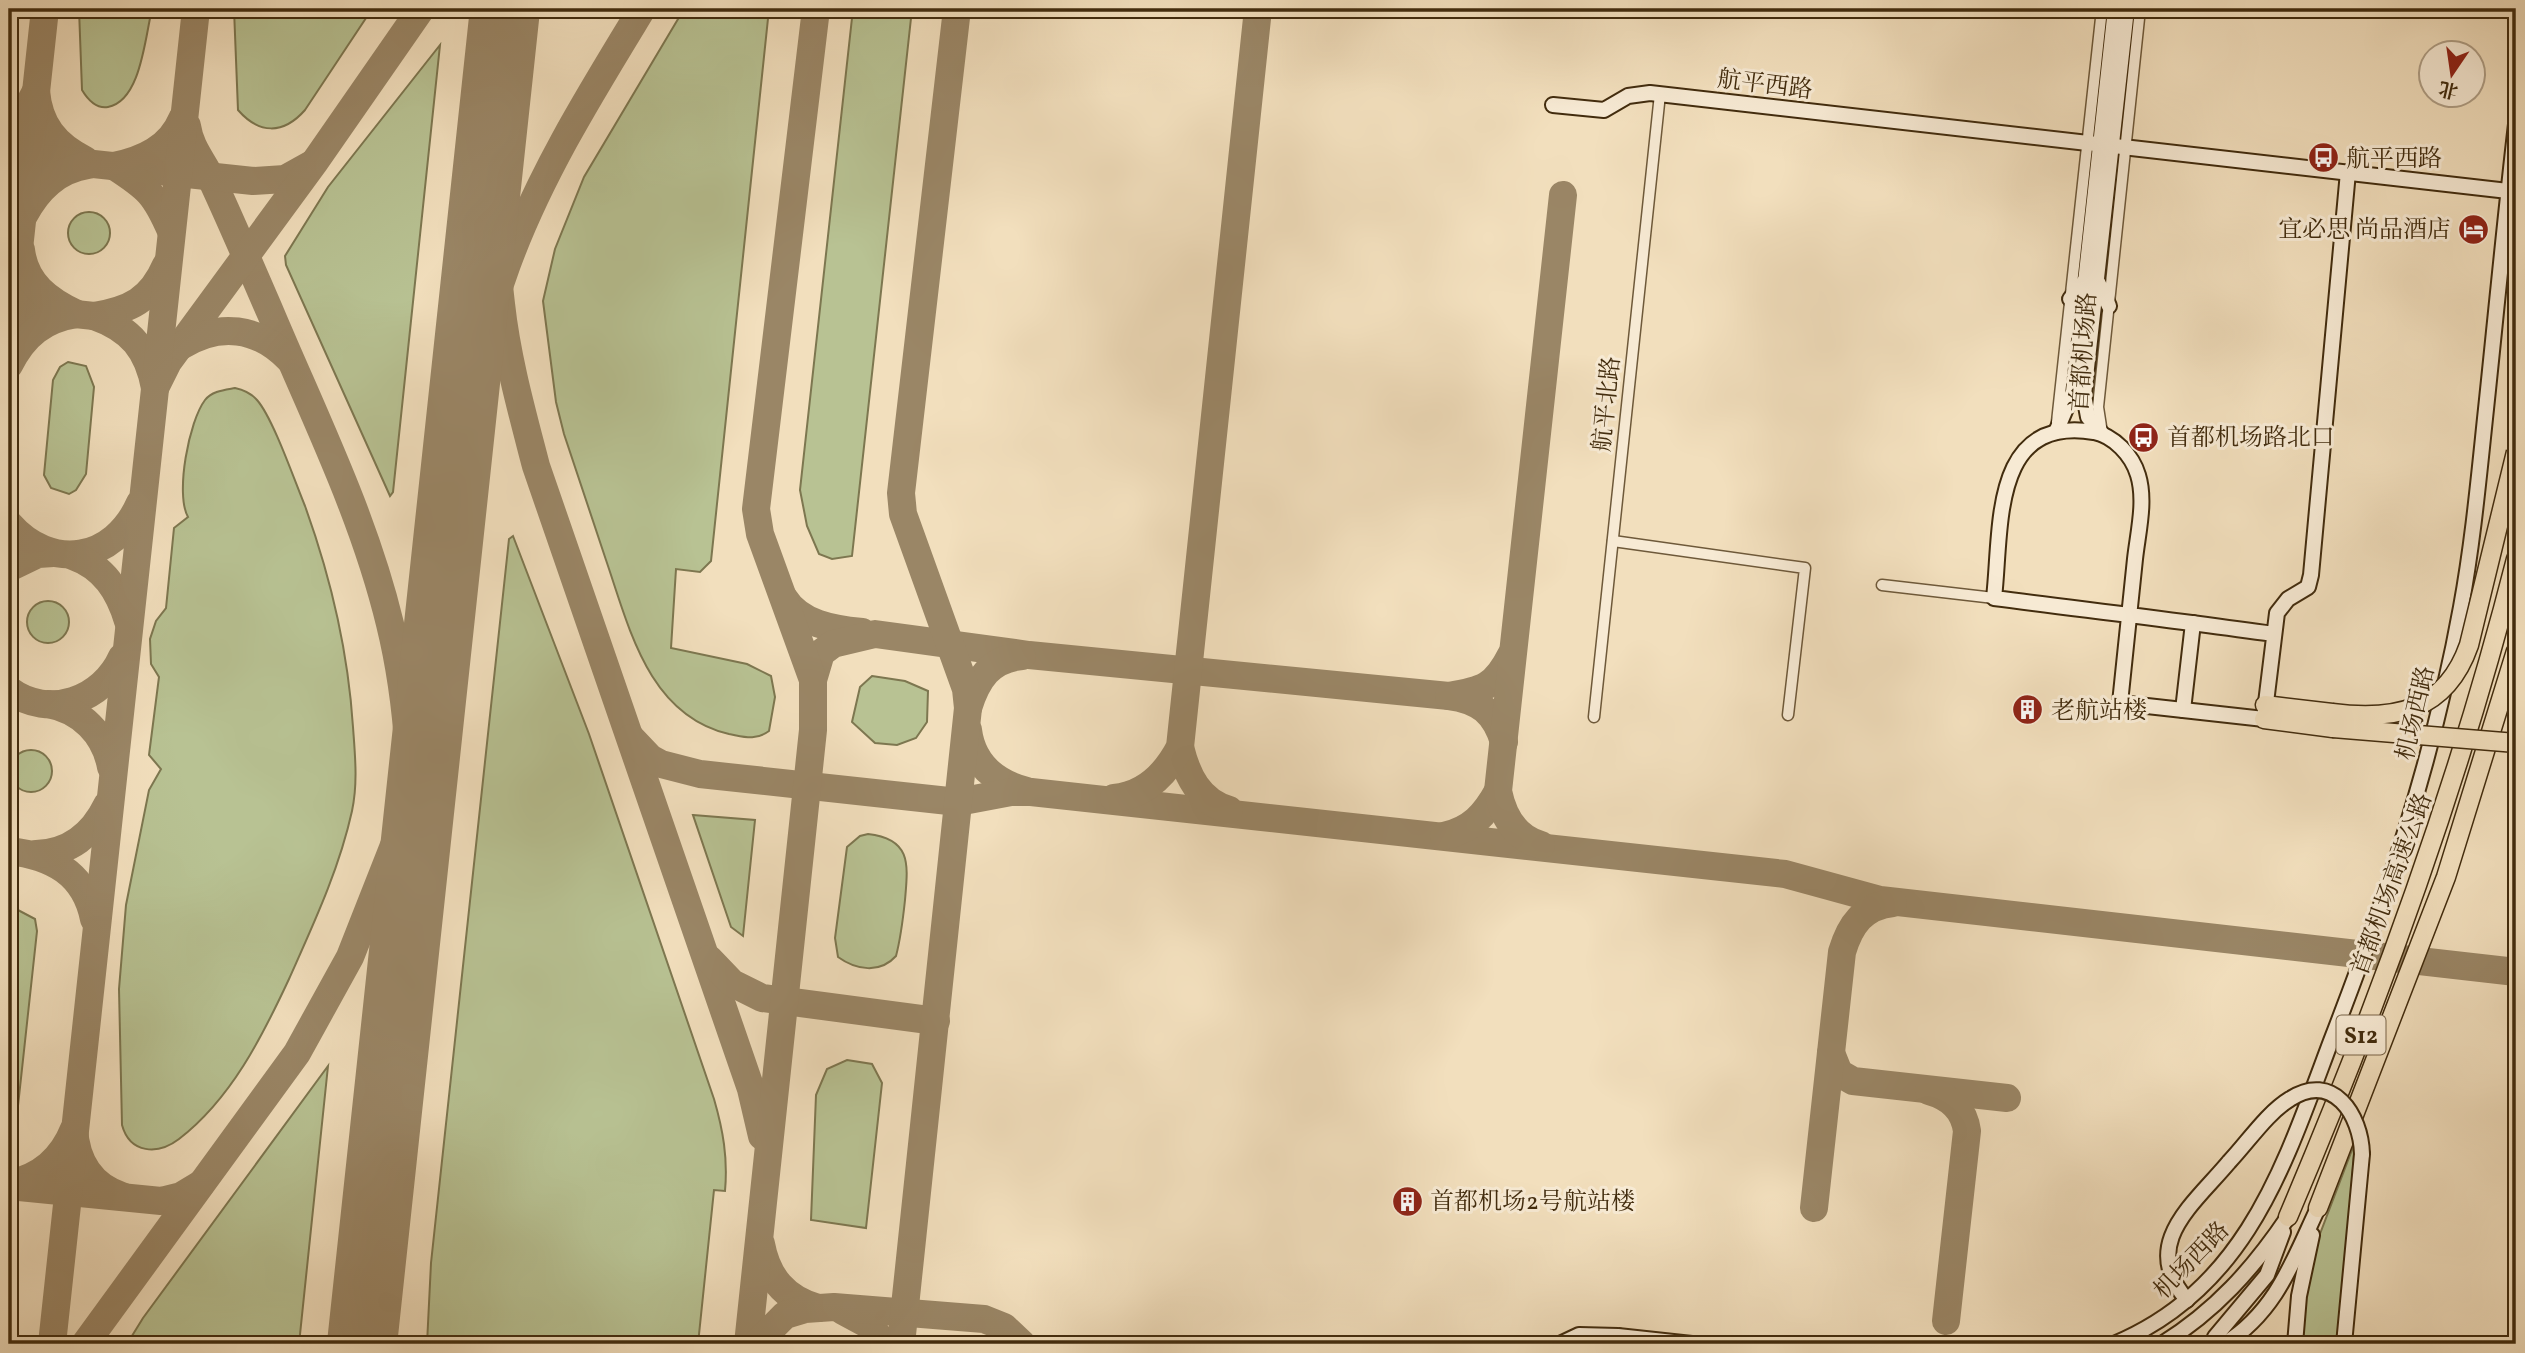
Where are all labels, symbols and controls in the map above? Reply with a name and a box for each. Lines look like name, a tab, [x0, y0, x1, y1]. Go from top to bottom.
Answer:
north arrow	[2416, 38, 2486, 108]
street label: 航平西路	[1715, 63, 1814, 109]
text: 北	[2436, 74, 2461, 103]
bus stop icon: 航平西路	[2306, 141, 2340, 175]
place label: 航平西路	[2346, 143, 2442, 177]
hotel icon: 宜必思 尚品酒店	[2457, 212, 2491, 246]
place label: 宜必思 尚品酒店	[2278, 214, 2451, 248]
street label: 首都机场路	[2064, 291, 2106, 413]
street label: 航平北路	[1586, 355, 1630, 454]
bus stop icon: 首都机场路北口	[2127, 420, 2161, 454]
place label: 首都机场路北口	[2167, 422, 2335, 456]
street label: 机场西路	[2390, 663, 2444, 764]
building icon: 老航站楼	[2011, 693, 2045, 727]
place label: 老航站楼	[2051, 695, 2147, 729]
street label: 首都机场高速公路	[2344, 789, 2442, 981]
road number: S12	[2336, 1016, 2386, 1054]
building icon: 首都机场2号航站楼	[1390, 1184, 1424, 1218]
place label: 首都机场2号航站楼	[1430, 1186, 1635, 1220]
street label: 机场西路	[2147, 1215, 2238, 1308]

